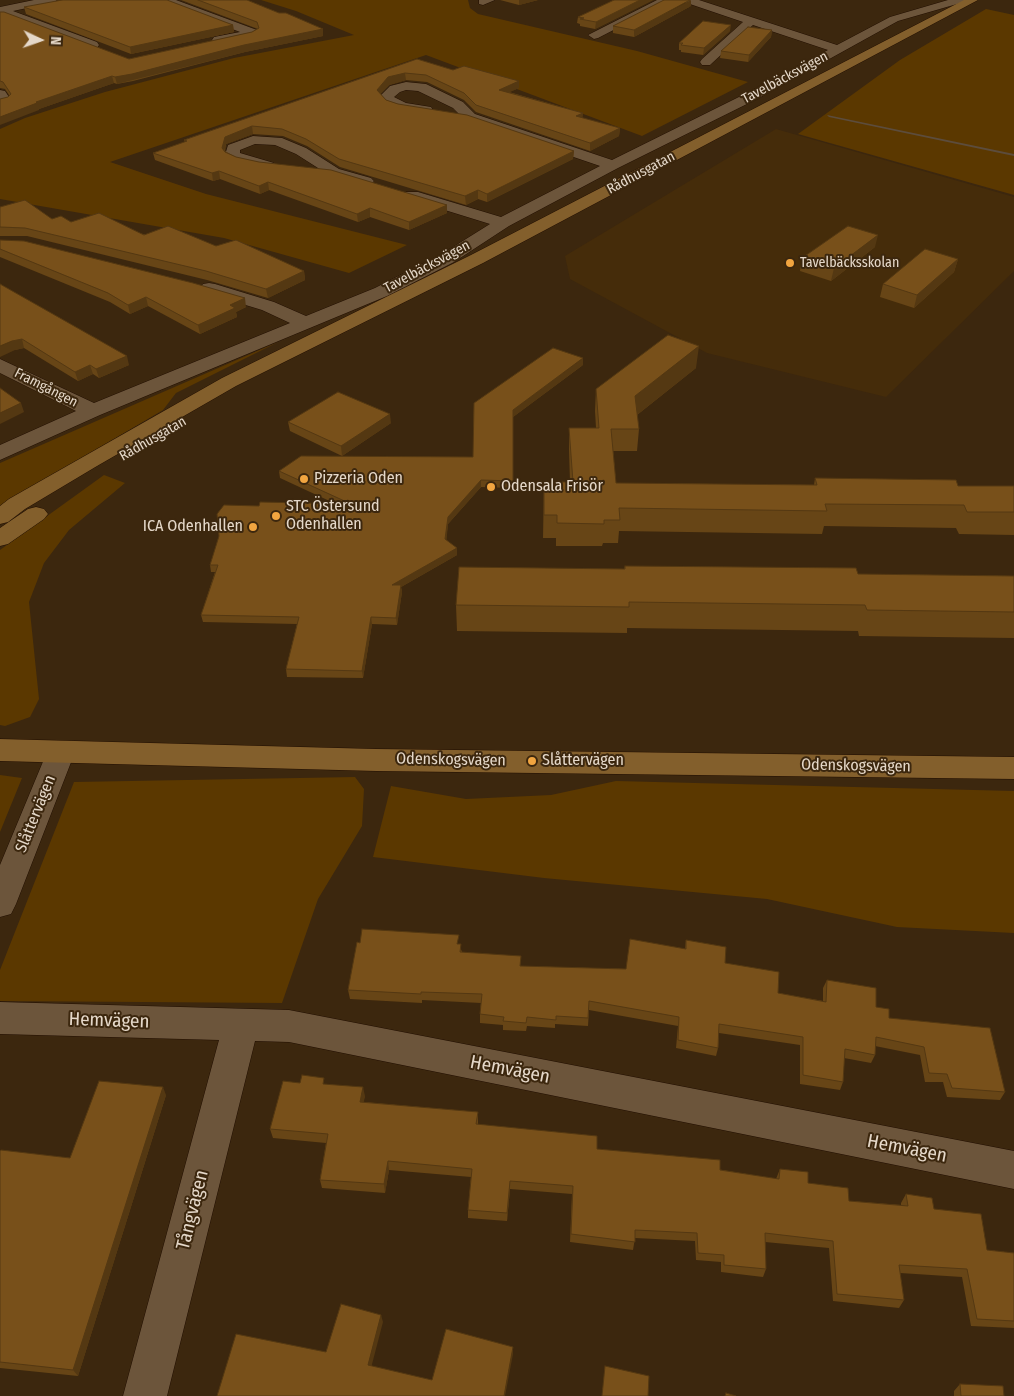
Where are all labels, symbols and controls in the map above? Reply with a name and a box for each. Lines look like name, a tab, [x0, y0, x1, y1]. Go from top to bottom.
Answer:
north arrow	[15, 15, 65, 65]
text: N	[47, 36, 64, 45]
street label: Tavelbäcksvägen	[739, 48, 831, 108]
street label: Rådhusgatan	[604, 148, 678, 198]
street label: Tavelbäcksvägen	[381, 237, 473, 297]
place label: Tavelbäcksskolan	[800, 255, 899, 271]
marker: Tavelbäcksskolan	[784, 257, 796, 269]
street label: Framgången	[11, 365, 81, 411]
street label: Rådhusgatan	[117, 413, 189, 465]
place label: Pizzeria Oden	[314, 469, 403, 489]
marker: Pizzeria Oden	[298, 473, 310, 485]
place label: Odensala Frisör	[501, 477, 603, 497]
marker: Odensala Frisör	[485, 481, 497, 493]
place label: STC Östersund Odenhallen	[286, 497, 380, 535]
marker: STC Östersund Odenhallen	[270, 510, 282, 522]
place label: ICA Odenhallen	[143, 517, 243, 537]
marker: ICA Odenhallen	[247, 521, 259, 533]
street label: Odenskogsvägen	[396, 749, 506, 771]
place label: Slåttervägen	[542, 751, 624, 771]
marker: Slåttervägen	[526, 755, 538, 767]
street label: Odenskogsvägen	[801, 755, 911, 777]
street label: Slåttervägen	[12, 772, 60, 856]
street label: Hemvägen	[68, 1008, 150, 1034]
street label: Hemvägen	[468, 1051, 552, 1089]
street label: Hemvägen	[865, 1130, 949, 1168]
street label: Tångvägen	[172, 1168, 214, 1252]

